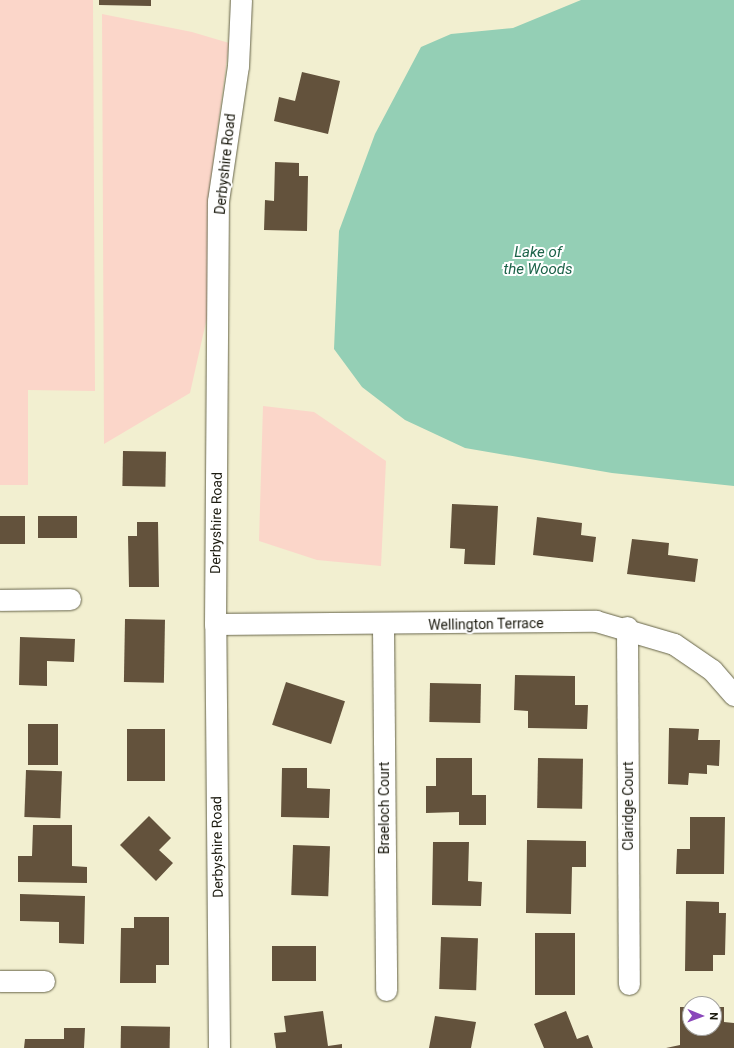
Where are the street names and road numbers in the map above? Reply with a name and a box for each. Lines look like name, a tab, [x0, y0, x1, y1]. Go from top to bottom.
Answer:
street label: Derbyshire Road	[211, 113, 239, 215]
street label: Derbyshire Road	[207, 472, 225, 574]
street label: Wellington Terrace	[428, 615, 544, 633]
street label: Claridge Court	[620, 761, 636, 851]
street label: Braeloch Court	[376, 762, 392, 854]
street label: Derbyshire Road	[208, 796, 226, 898]

